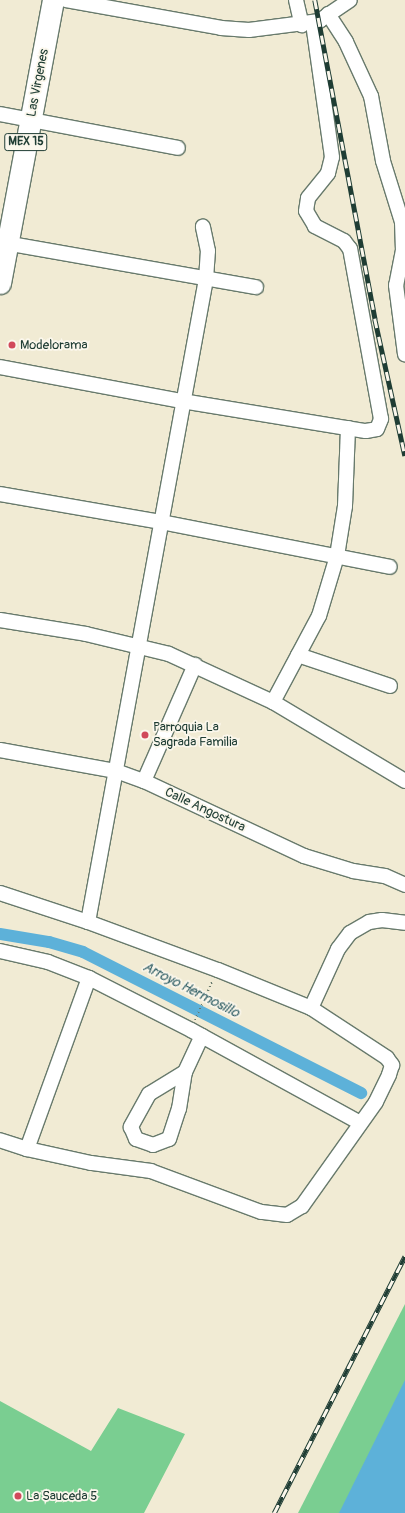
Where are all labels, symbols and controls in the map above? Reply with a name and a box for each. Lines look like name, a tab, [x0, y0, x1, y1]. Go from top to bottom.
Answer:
street label: Las Virgenes	[24, 48, 52, 118]
road number: MEX 15	[4, 132, 48, 152]
place label: Modelorama	[20, 337, 88, 353]
marker: Modelorama	[7, 340, 17, 350]
place label: Parroquia La Sagrada Familia	[153, 720, 237, 751]
marker: Parroquia La Sagrada Familia	[140, 730, 150, 740]
street label: Calle Angostura	[162, 785, 248, 835]
water label: Arroyo Hermosillo	[140, 958, 242, 1022]
place label: La Sauceda 5	[26, 1488, 97, 1504]
marker: La Sauceda 5	[13, 1491, 23, 1501]

